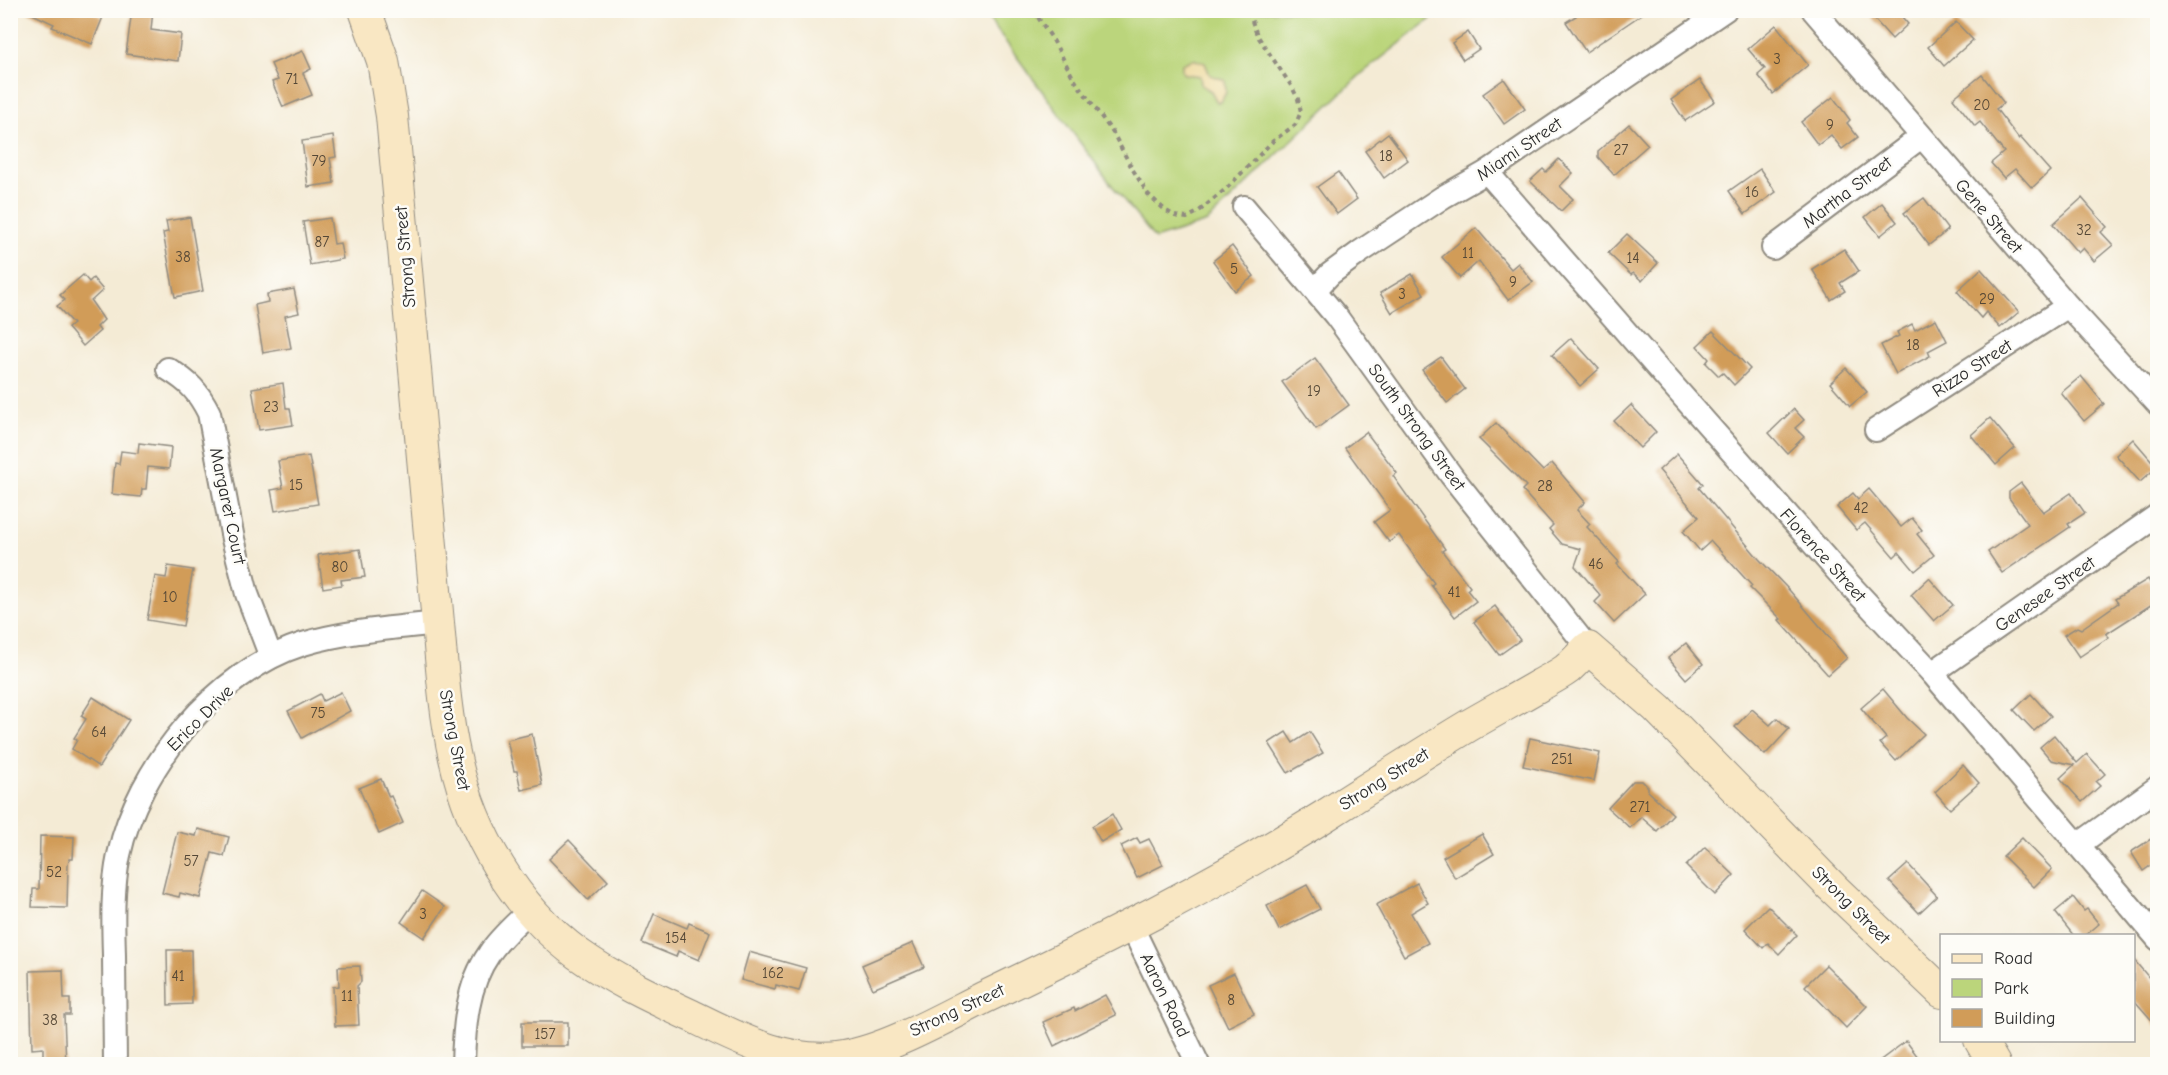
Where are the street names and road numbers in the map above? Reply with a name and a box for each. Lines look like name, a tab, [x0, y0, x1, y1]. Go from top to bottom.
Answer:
street label: Miami Street	[1473, 113, 1567, 186]
street label: Martha Street	[1798, 151, 1897, 233]
street label: Gene Street	[1951, 175, 2027, 259]
street label: Strong Street	[391, 204, 420, 309]
street label: Rizzo Street	[1929, 334, 2017, 402]
street label: South Strong Street	[1364, 360, 1470, 495]
street label: Margaret Court	[205, 446, 250, 567]
street label: Florence Street	[1775, 504, 1871, 607]
street label: Genesee Street	[1991, 552, 2100, 637]
street label: Erico Drive	[163, 681, 238, 756]
street label: Strong Street	[434, 688, 475, 793]
street label: Strong Street	[1335, 743, 1434, 815]
street label: Strong Street	[1807, 862, 1895, 949]
street label: Aaron Road	[1135, 950, 1194, 1041]
street label: Strong Street	[907, 979, 1009, 1042]

